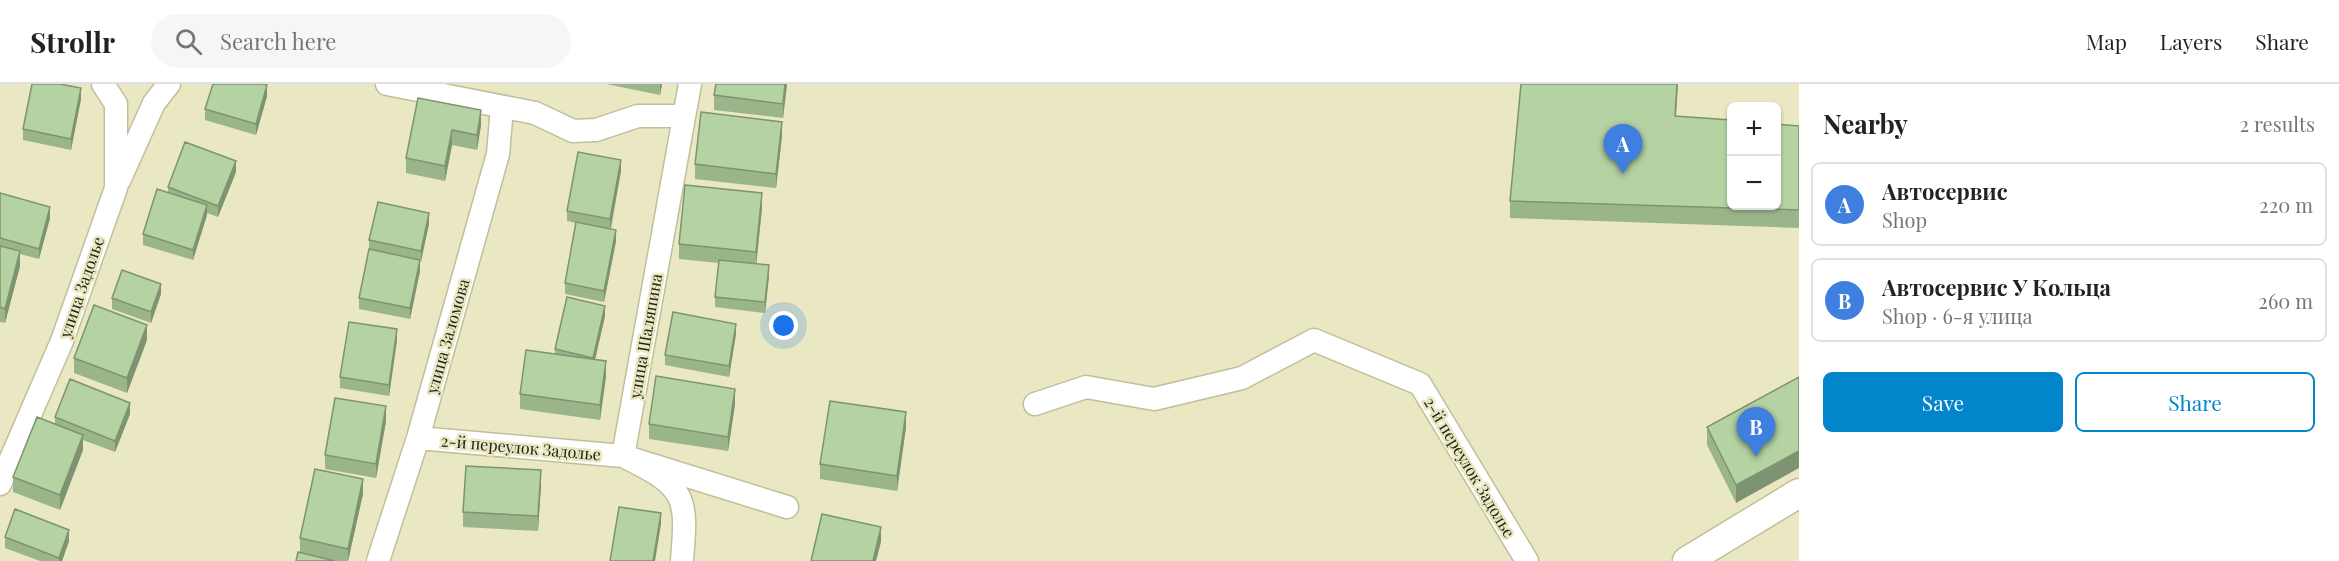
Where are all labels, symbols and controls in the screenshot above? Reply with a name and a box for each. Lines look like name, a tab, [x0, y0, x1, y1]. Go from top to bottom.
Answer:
search box	[151, 14, 571, 68]
text: Strollr	[30, 23, 115, 60]
icon: search	[172, 25, 205, 58]
text: Search here	[220, 26, 336, 56]
text: Map	[2086, 27, 2127, 55]
text: Layers	[2160, 27, 2222, 55]
text: Share	[2255, 27, 2309, 55]
map controls	[1727, 102, 1781, 210]
button: +	[1727, 102, 1781, 156]
text: Nearby	[1823, 106, 1908, 141]
text: 2 results	[2240, 110, 2315, 137]
pin: A	[1604, 124, 1642, 174]
button: −	[1727, 156, 1781, 210]
text: Автосервис	[1882, 176, 2008, 206]
text: A	[1838, 191, 1851, 218]
text: 220 m	[2259, 191, 2313, 218]
text: Shop	[1882, 206, 1927, 233]
street label: улица Задолье	[54, 234, 108, 341]
street label: улица Шаляпина	[624, 272, 666, 401]
text: Автосервис У Кольца	[1882, 272, 2111, 302]
street label: улица Заломова	[420, 276, 473, 397]
text: B	[1838, 287, 1851, 314]
text: 260 m	[2258, 287, 2313, 314]
text: Shop · 6-я улица	[1882, 302, 2032, 329]
your location	[769, 311, 798, 340]
button: Save	[1823, 372, 2063, 432]
button: Share	[2075, 372, 2315, 432]
street label: 2-й переулок Задолье	[1420, 393, 1520, 541]
pin: B	[1736, 408, 1776, 457]
street label: 2-й переулок Задолье	[440, 430, 602, 464]

